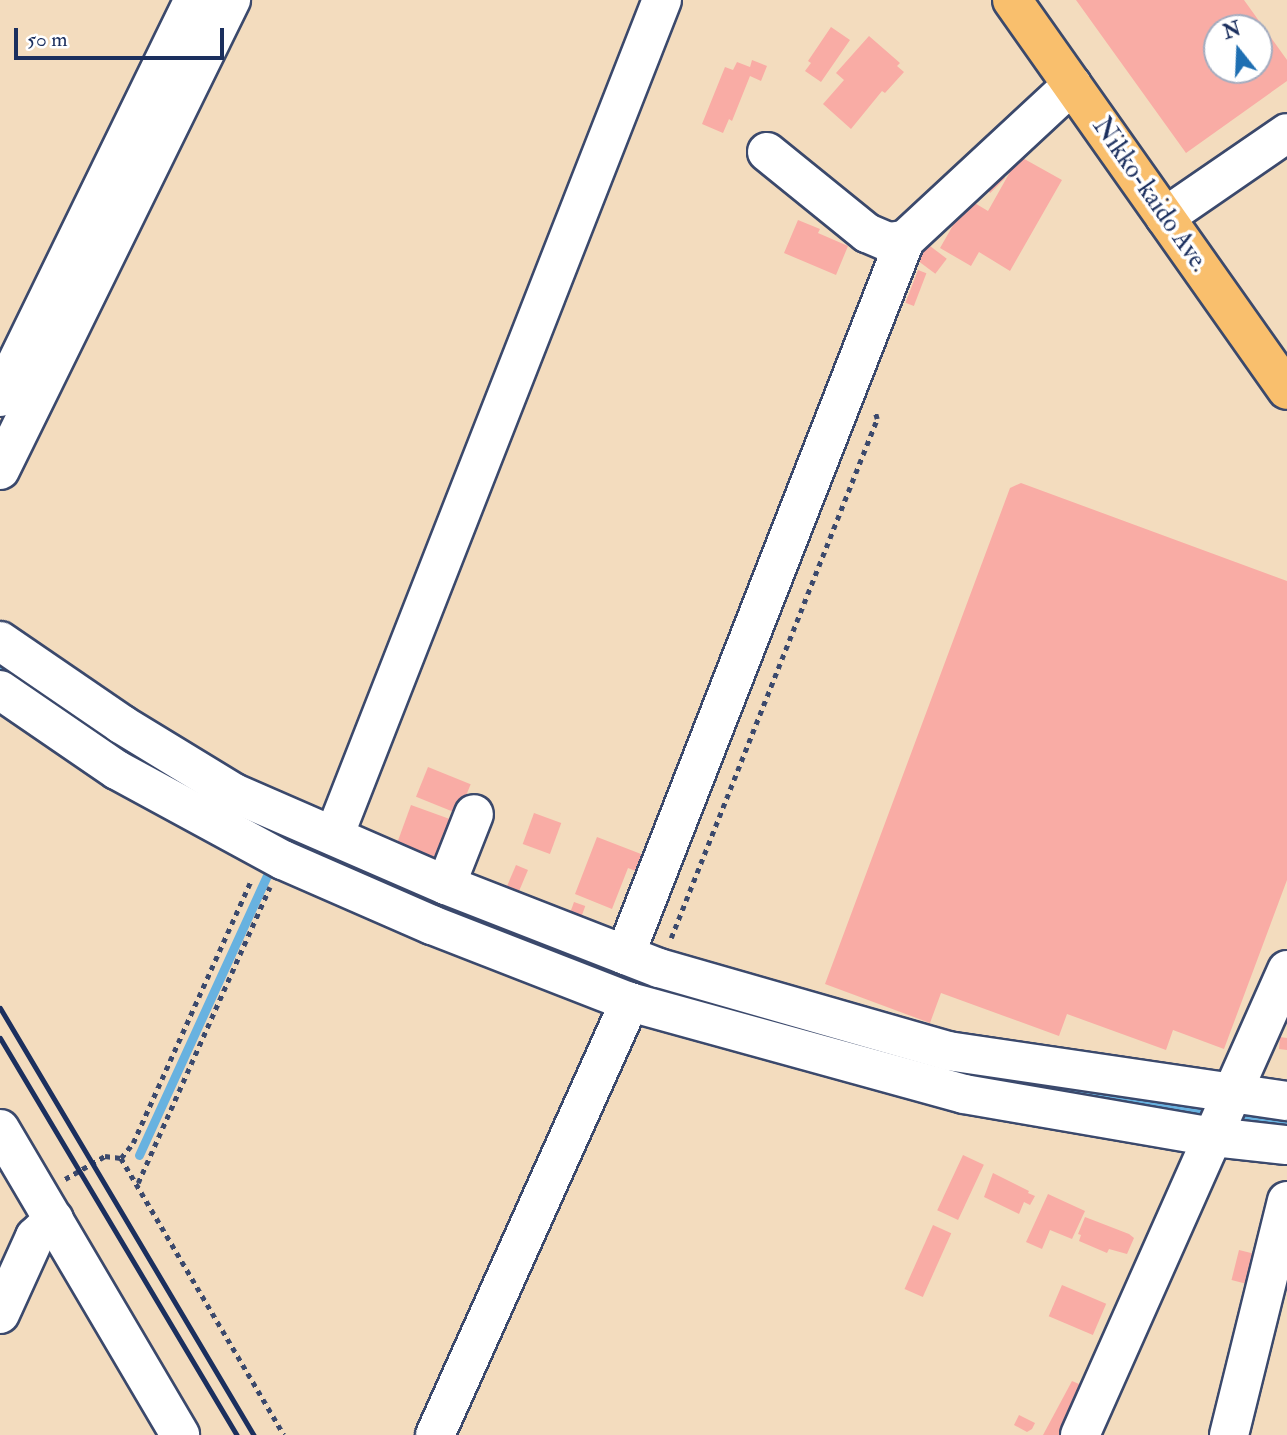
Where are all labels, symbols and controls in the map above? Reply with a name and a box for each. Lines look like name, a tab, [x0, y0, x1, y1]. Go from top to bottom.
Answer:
scale bar	[18, 14, 228, 58]
north arrow	[1203, 14, 1273, 84]
text: N	[1220, 17, 1244, 45]
text: 50 m	[27, 26, 68, 53]
street label: Nikko-kaido Ave.	[1085, 112, 1215, 278]

